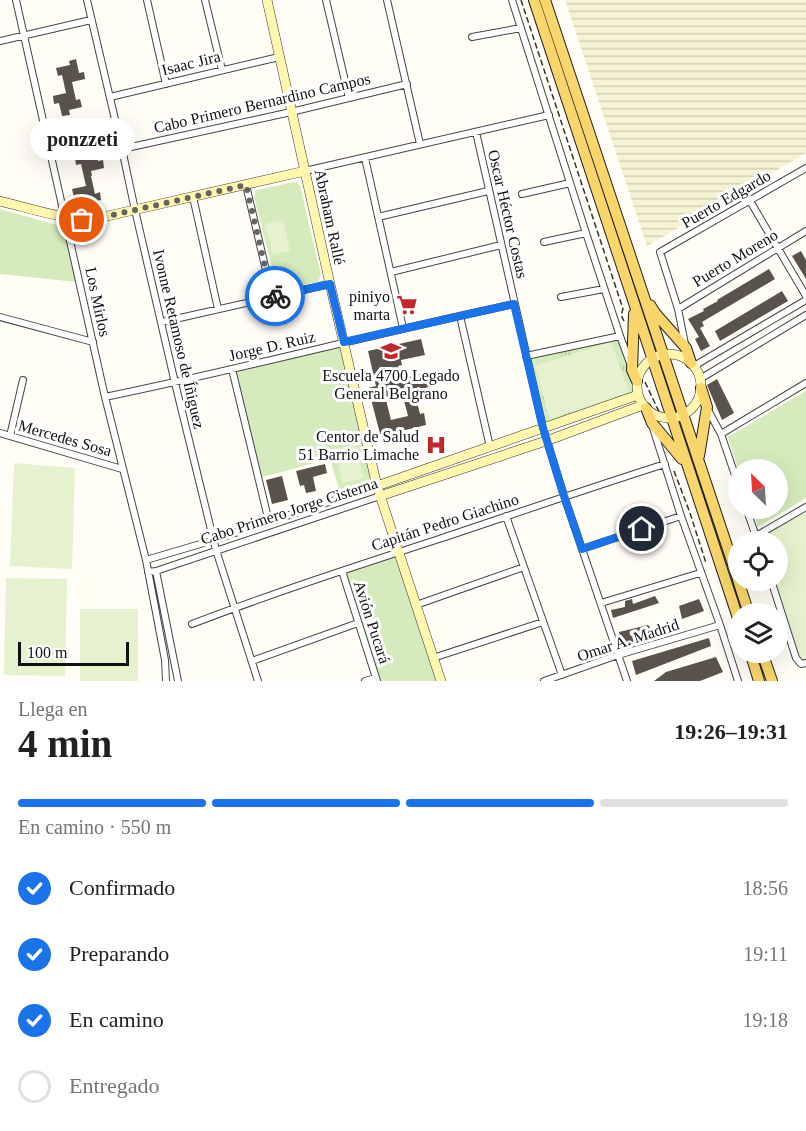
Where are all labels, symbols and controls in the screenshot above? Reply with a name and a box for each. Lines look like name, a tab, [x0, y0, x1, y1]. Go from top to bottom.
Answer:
street label: Isaac Jira	[160, 47, 222, 79]
street label: Cabo Primero Bernardino Campos	[152, 70, 372, 137]
callout: ponzzeti	[29, 118, 134, 160]
text: ponzzeti	[47, 128, 118, 150]
street label: Oscar Héctor Costas	[485, 148, 531, 280]
street label: Puerto Edgardo	[678, 167, 774, 232]
street label: Abraham Rallé	[312, 168, 348, 266]
pin	[56, 194, 107, 245]
icon: bag	[65, 203, 98, 236]
street label: Puerto Moreno	[689, 226, 781, 290]
street label: Ivonne Retamoso de Íñiguez	[149, 247, 209, 431]
street label: Los Mirlos	[82, 266, 114, 338]
courier	[245, 266, 305, 326]
icon: bike	[259, 280, 292, 313]
place label: piniyo marta	[349, 288, 390, 323]
supermarket icon: piniyo marta	[395, 293, 419, 317]
street label: Jorge D. Ruiz	[227, 328, 317, 365]
school or university icon: Escuela 4700 Legado General Belgrano	[379, 339, 403, 363]
place label: Escuela 4700 Legado General Belgrano	[322, 367, 460, 403]
street label: Mercedes Sosa	[16, 417, 114, 459]
place label: Centor de Salud 51 Barrio Limache	[298, 428, 419, 463]
hospital icon: Centor de Salud 51 Barrio Limache	[424, 433, 448, 457]
north arrow	[728, 459, 788, 519]
map controls	[728, 459, 788, 663]
street label: Cabo Primero Jorge Cisterna	[198, 474, 380, 549]
street label: Capitán Pedro Giachino	[369, 490, 521, 555]
pin	[616, 503, 667, 554]
icon: home	[625, 512, 658, 545]
button: locate	[728, 531, 788, 591]
street label: Avión Pucará	[351, 578, 393, 666]
button: layers	[728, 603, 788, 663]
street label: Omar A. Madrid	[575, 616, 681, 664]
scale bar	[18, 639, 129, 666]
text: 100 m	[27, 644, 67, 661]
text: Llega en	[18, 698, 87, 720]
text: 19:26–19:31	[674, 719, 788, 744]
text: 4 min	[18, 722, 112, 765]
text: En camino · 550 m	[18, 816, 171, 838]
icon: check	[18, 872, 51, 905]
text: Confirmado	[69, 875, 175, 900]
text: 18:56	[742, 877, 788, 899]
icon: check	[18, 938, 51, 971]
text: Preparando	[69, 941, 169, 966]
text: 19:11	[743, 943, 788, 965]
icon: check	[18, 1004, 51, 1037]
text: En camino	[69, 1007, 164, 1032]
text: 19:18	[742, 1009, 788, 1031]
text: Entregado	[69, 1073, 159, 1098]

